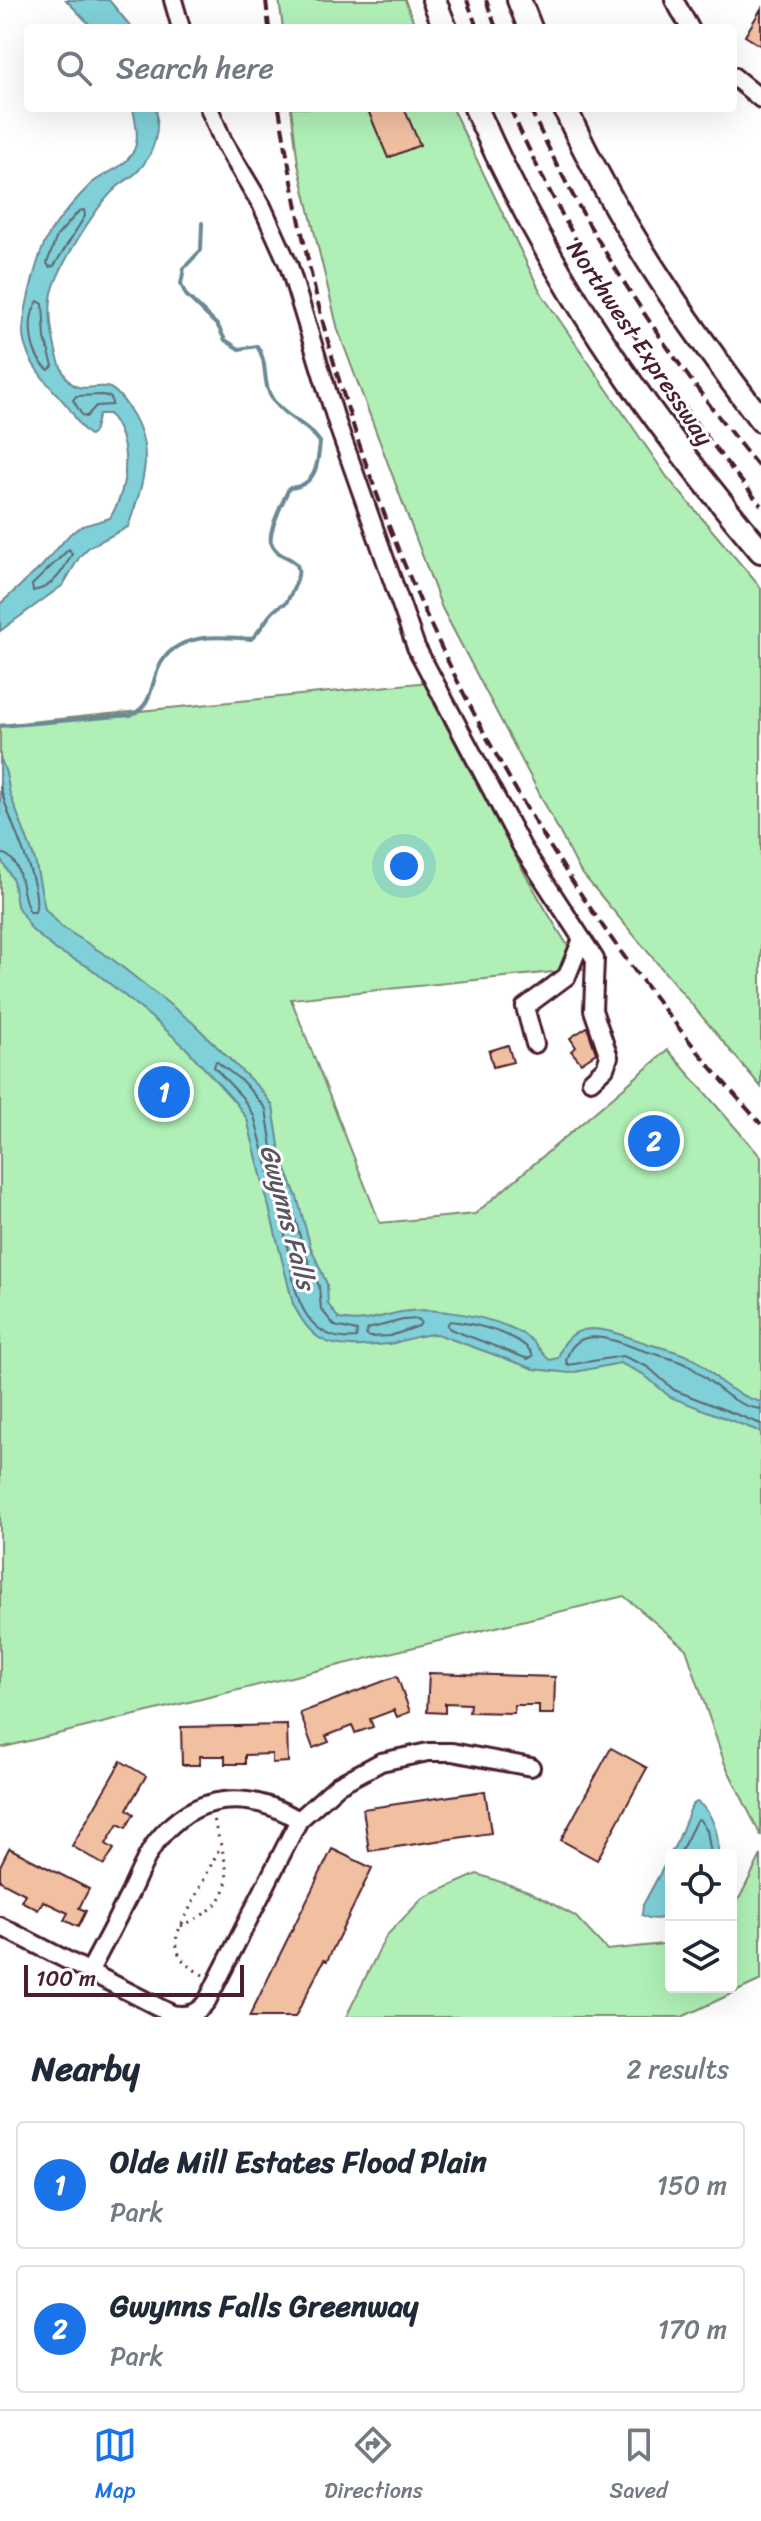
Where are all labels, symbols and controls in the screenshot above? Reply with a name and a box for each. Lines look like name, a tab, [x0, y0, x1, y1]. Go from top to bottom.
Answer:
search box	[24, 24, 737, 112]
text: Search here	[116, 41, 274, 95]
icon: search	[52, 46, 96, 90]
street label: Northwest Expressway	[555, 231, 725, 455]
your location	[384, 846, 424, 886]
pin: 1	[138, 1062, 190, 1122]
pin: 2	[628, 1111, 680, 1171]
water label: Gwynns Falls	[247, 1139, 330, 1298]
map controls	[665, 1849, 737, 1993]
button: locate	[665, 1849, 737, 1921]
button: layers	[665, 1921, 737, 1993]
text: 100 m	[36, 1959, 96, 1998]
scale bar	[24, 1961, 244, 1997]
text: Nearby	[32, 2039, 140, 2099]
text: 2 results	[627, 2046, 729, 2092]
text: Olde Mill Estates Flood Plain	[110, 2135, 487, 2189]
text: 1	[54, 2162, 66, 2208]
text: 150 m	[657, 2162, 727, 2208]
text: Park	[110, 2189, 163, 2235]
text: Gwynns Falls Greenway	[110, 2279, 418, 2333]
text: 2	[52, 2306, 68, 2352]
text: 170 m	[658, 2306, 727, 2352]
text: Park	[110, 2333, 163, 2379]
tab: Map	[93, 2423, 137, 2510]
tab: Directions	[324, 2423, 423, 2510]
tab: Saved	[610, 2423, 668, 2510]

